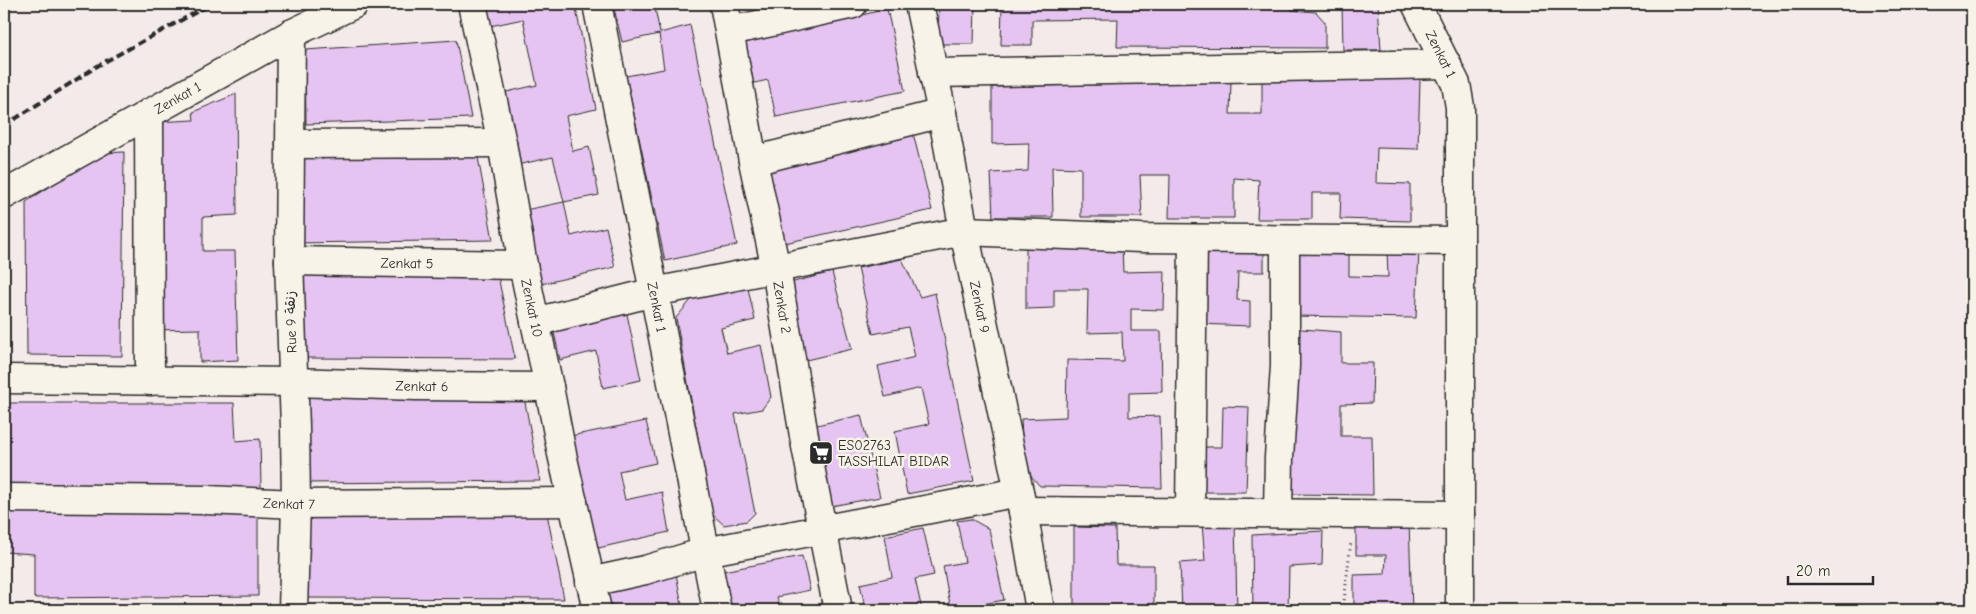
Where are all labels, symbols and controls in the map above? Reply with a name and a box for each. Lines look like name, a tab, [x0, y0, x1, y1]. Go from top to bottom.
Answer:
street label: Zenkat 1	[1422, 28, 1460, 81]
street label: Zenkat 1	[151, 78, 204, 118]
street label: Zenkat 5	[380, 254, 434, 272]
street label: Zenkat 10	[518, 277, 547, 339]
street label: Zenkat 9	[966, 279, 994, 334]
street label: Zenkat 2	[770, 280, 795, 335]
street label: Zenkat 1	[644, 281, 670, 334]
street label: Rue 9 زنقة	[281, 291, 301, 353]
street label: Zenkat 6	[395, 377, 448, 395]
place label: ES02763 TASSHILAT BIDAR	[838, 437, 949, 470]
supermarket icon: ES02763 TASSHILAT BIDAR	[808, 440, 834, 466]
street label: Zenkat 7	[263, 494, 315, 513]
scale bar	[1788, 554, 1874, 586]
text: 20 m	[1796, 562, 1830, 580]

